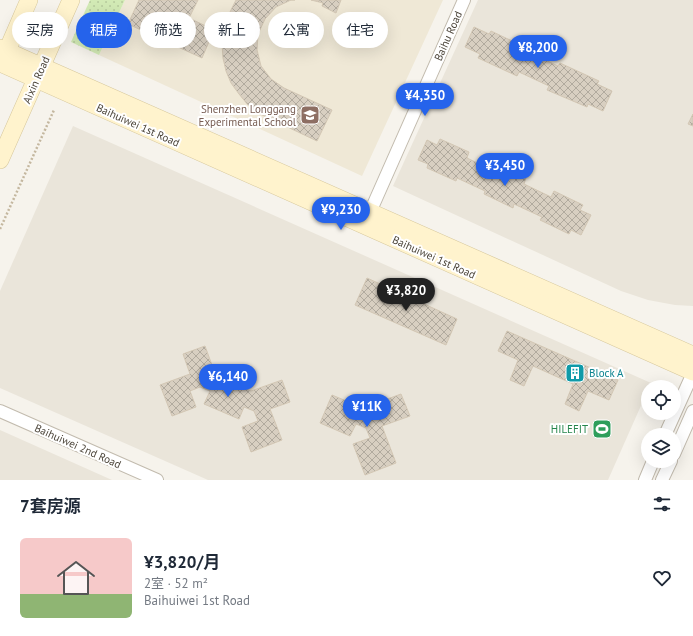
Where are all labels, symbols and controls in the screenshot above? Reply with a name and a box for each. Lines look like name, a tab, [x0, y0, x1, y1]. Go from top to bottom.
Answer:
street label: Baihu Road	[431, 9, 465, 63]
chip: 买房	[12, 12, 68, 48]
chip: 租房	[76, 12, 132, 48]
chip: 筛选	[140, 12, 196, 48]
chip: 新上	[204, 12, 260, 48]
chip: 公寓	[268, 12, 324, 48]
chip: 住宅	[332, 12, 388, 48]
pin: ¥8,200	[505, 35, 571, 69]
text: ¥8,200	[518, 39, 558, 56]
street label: Aixin Road	[19, 54, 53, 106]
pin: ¥4,350	[392, 83, 458, 117]
text: ¥4,350	[405, 87, 445, 104]
street label: Baihuiwei 1st Road	[94, 100, 182, 150]
place label: Shenzhen Longgang Experimental School	[199, 102, 297, 129]
school or university icon: Shenzhen Longgang Experimental School	[299, 104, 321, 126]
pin: ¥3,450	[472, 153, 538, 187]
text: ¥3,450	[485, 157, 525, 174]
pin: ¥9,230	[308, 197, 374, 231]
text: ¥9,230	[321, 201, 361, 218]
street label: Baihuiwei 1st Road	[390, 232, 478, 282]
pin: ¥3,820	[373, 278, 439, 312]
text: ¥3,820	[386, 282, 426, 299]
building icon: Block A	[564, 362, 586, 384]
pin: ¥6,140	[195, 364, 261, 398]
place label: Block A	[589, 366, 624, 380]
text: ¥6,140	[208, 368, 248, 385]
map controls	[641, 380, 681, 468]
button: locate	[641, 380, 681, 420]
pin: ¥11K	[343, 394, 391, 428]
text: ¥11K	[352, 398, 382, 415]
sports icon: HILEFIT	[591, 418, 613, 440]
street label: Baihuiwei 2nd Road	[33, 421, 124, 471]
place label: HILEFIT	[551, 422, 588, 436]
button: layers	[641, 428, 681, 468]
icon: filters	[651, 493, 673, 515]
text: 7套房源	[20, 495, 81, 517]
text: ¥3,820/月	[144, 551, 220, 573]
icon: home	[52, 554, 100, 602]
icon: heart	[651, 567, 673, 589]
text: 2室 · 52 m²	[144, 575, 208, 592]
text: Baihuiwei 1st Road	[144, 592, 250, 609]

